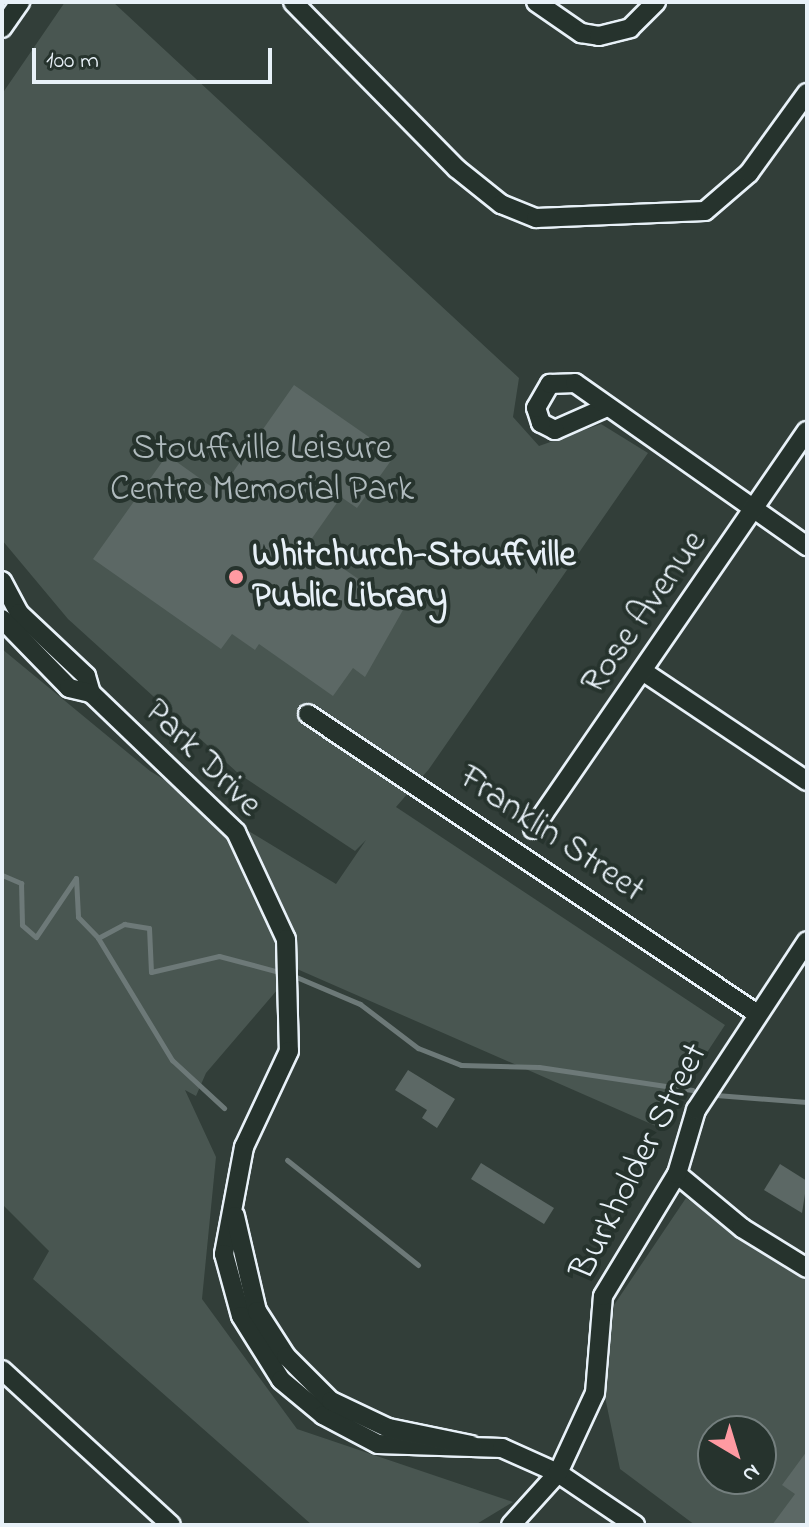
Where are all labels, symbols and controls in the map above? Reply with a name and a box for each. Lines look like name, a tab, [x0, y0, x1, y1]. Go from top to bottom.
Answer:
scale bar	[36, 32, 276, 82]
text: 100 m	[46, 44, 99, 79]
park label: Stouffville Leisure Centre Memorial Park	[110, 427, 414, 512]
street label: Rose Avenue	[573, 523, 717, 703]
place label: Whitchurch-Stouffville Public Library	[252, 534, 576, 619]
marker: Whitchurch-Stouffville Public Library	[227, 568, 245, 586]
street label: Park Drive	[134, 691, 270, 827]
street label: Franklin Street	[450, 757, 652, 913]
street label: Burkholder Street	[562, 1037, 718, 1287]
north arrow	[697, 1415, 777, 1495]
text: N	[735, 1455, 766, 1490]

